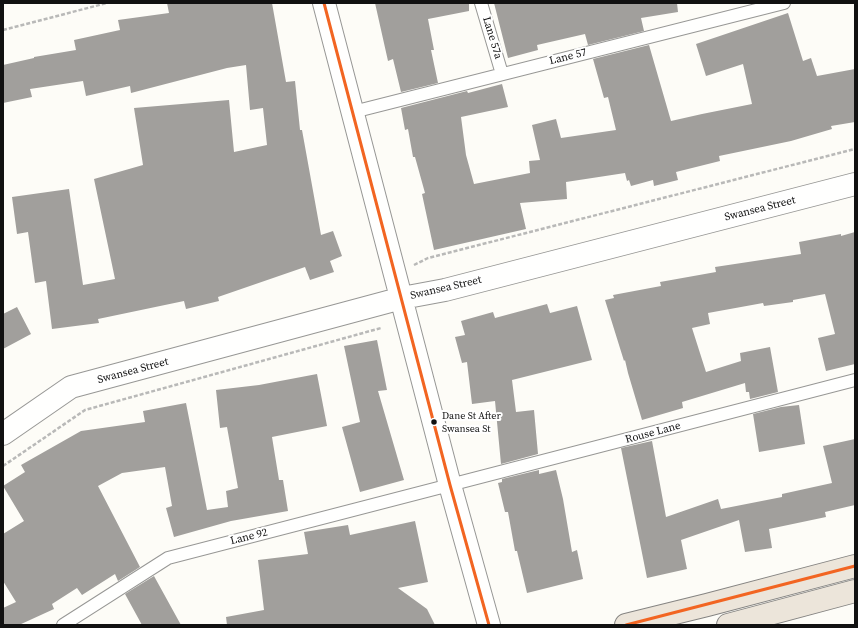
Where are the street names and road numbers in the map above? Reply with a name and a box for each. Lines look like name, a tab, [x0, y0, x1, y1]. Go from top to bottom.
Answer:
street label: Lane 57a	[479, 15, 505, 61]
street label: Lane 57	[548, 46, 588, 68]
street label: Swansea Street	[723, 194, 797, 224]
street label: Swansea Street	[409, 273, 483, 303]
street label: Swansea Street	[96, 355, 170, 387]
street label: Rouse Lane	[624, 419, 682, 447]
street label: Lane 92	[229, 526, 269, 548]

